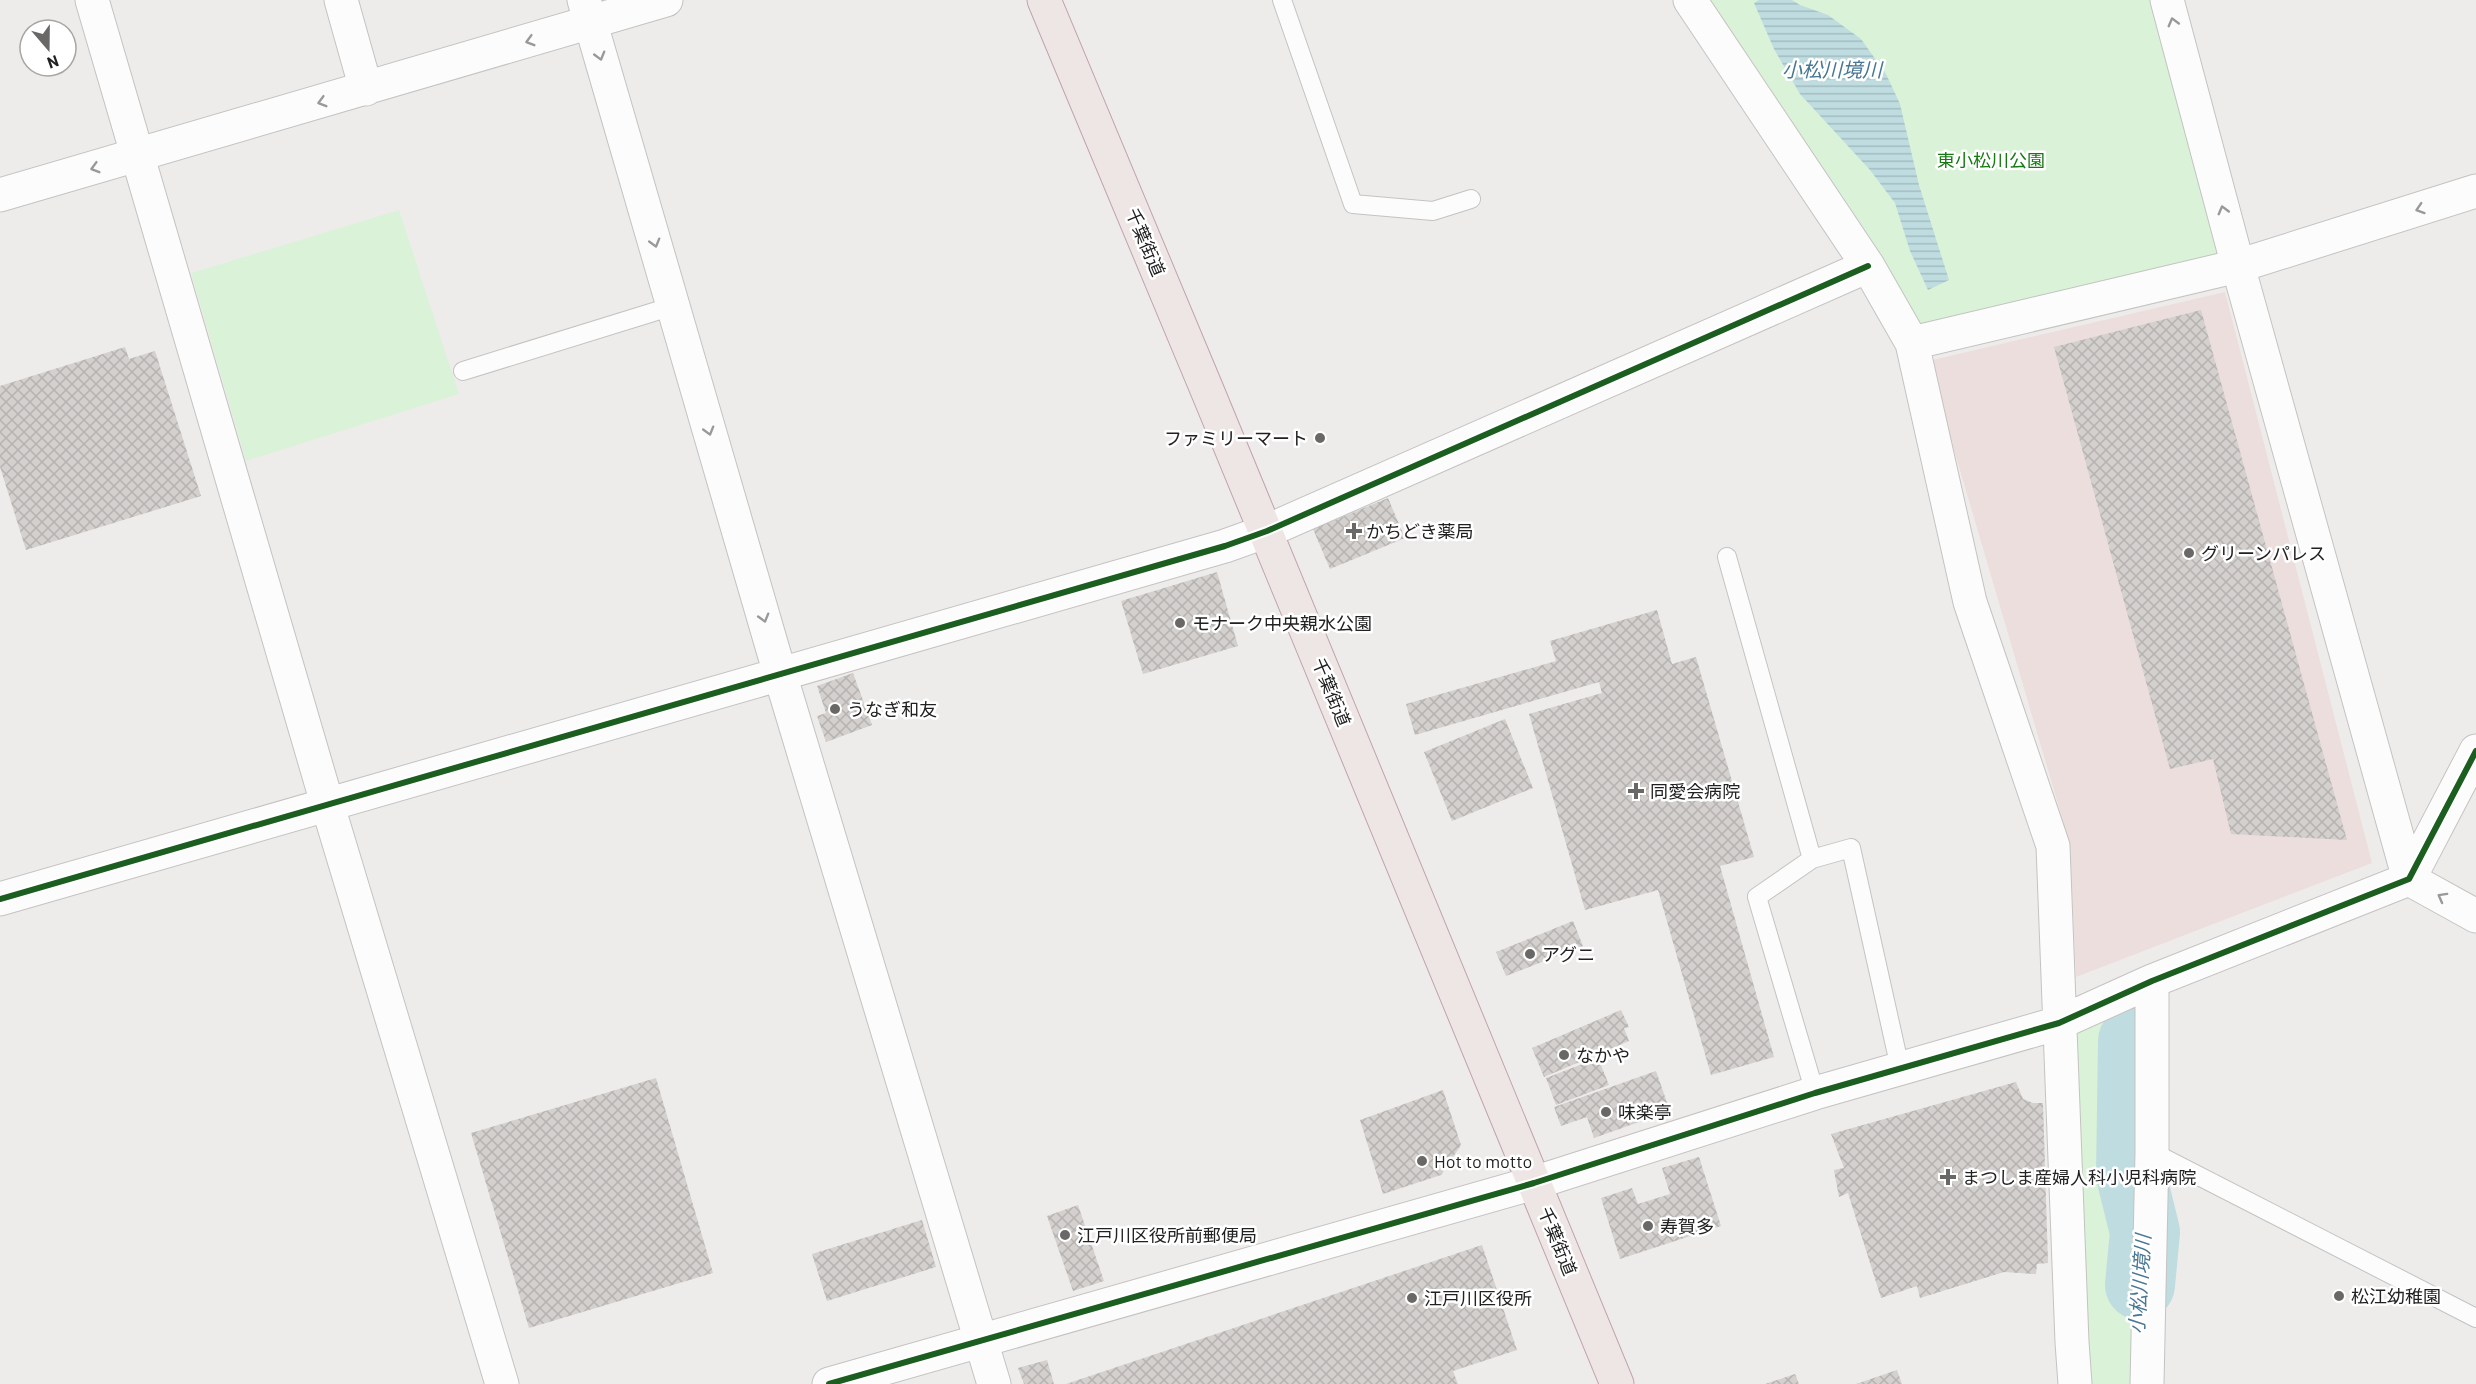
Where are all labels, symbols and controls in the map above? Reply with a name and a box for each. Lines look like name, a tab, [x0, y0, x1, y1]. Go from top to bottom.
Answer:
one-way arrow	[2168, 17, 2180, 27]
north arrow	[18, 18, 78, 78]
one-way arrow	[525, 34, 535, 46]
one-way arrow	[593, 50, 605, 61]
text: N	[45, 52, 62, 73]
water label: 小松川境川	[1782, 57, 1884, 81]
one-way arrow	[317, 95, 328, 107]
park label: 東小松川公園	[1937, 149, 2045, 171]
one-way arrow	[90, 161, 101, 173]
one-way arrow	[2415, 201, 2426, 214]
street label: 千葉街道	[1122, 205, 1170, 279]
one-way arrow	[2218, 205, 2230, 216]
one-way arrow	[648, 237, 660, 248]
one-way arrow	[702, 425, 714, 436]
place label: ファミリーマート	[1164, 427, 1308, 449]
marker: ファミリーマート	[1313, 431, 1327, 445]
place label: かちどき薬局	[1366, 520, 1473, 542]
marker: かちどき薬局	[1347, 524, 1361, 538]
place label: グリーンパレス	[2201, 542, 2326, 564]
marker: グリーンパレス	[2182, 546, 2196, 560]
one-way arrow	[757, 612, 769, 623]
place label: モナーク中央親水公園	[1192, 612, 1372, 634]
marker: モナーク中央親水公園	[1173, 616, 1187, 630]
street label: 千葉街道	[1308, 655, 1356, 729]
place label: うなぎ和友	[847, 698, 937, 720]
marker: うなぎ和友	[828, 702, 842, 716]
place label: 同愛会病院	[1650, 780, 1740, 802]
marker: 同愛会病院	[1627, 782, 1645, 800]
one-way arrow	[2438, 893, 2448, 904]
place label: アグニ	[1542, 943, 1595, 965]
marker: アグニ	[1523, 947, 1537, 961]
place label: なかや	[1576, 1044, 1630, 1066]
marker: なかや	[1557, 1048, 1571, 1062]
place label: 味楽亭	[1618, 1101, 1672, 1123]
marker: 味楽亭	[1599, 1105, 1613, 1119]
place label: Hot to motto	[1434, 1150, 1532, 1172]
marker: Hot to motto	[1415, 1154, 1429, 1168]
place label: まつしま産婦人科小児科病院	[1962, 1166, 2196, 1188]
marker: まつしま産婦人科小児科病院	[1939, 1168, 1957, 1186]
street label: 千葉街道	[1534, 1204, 1582, 1278]
place label: 寿賀多	[1660, 1215, 1714, 1237]
marker: 寿賀多	[1641, 1219, 1655, 1233]
place label: 江戸川区役所前郵便局	[1077, 1224, 1257, 1246]
marker: 江戸川区役所前郵便局	[1058, 1228, 1072, 1242]
water label: 小松川境川	[2124, 1231, 2155, 1335]
place label: 松江幼稚園	[2351, 1285, 2441, 1307]
place label: 江戸川区役所	[1424, 1287, 1532, 1309]
marker: 松江幼稚園	[2332, 1289, 2346, 1303]
marker: 江戸川区役所	[1405, 1291, 1419, 1305]

